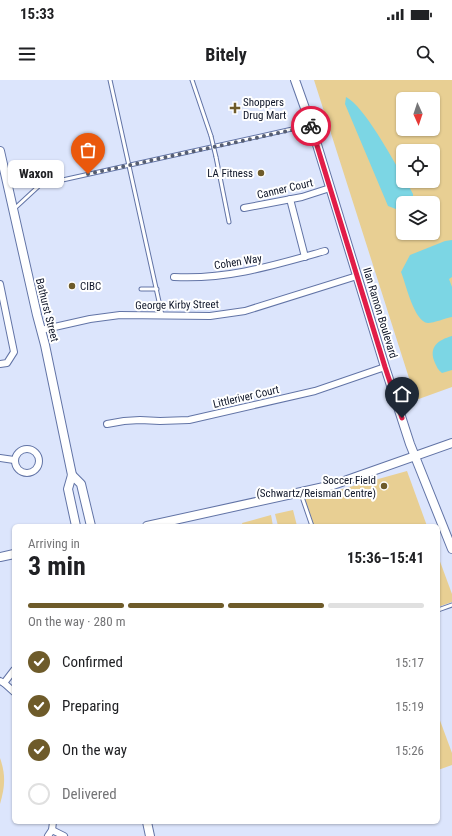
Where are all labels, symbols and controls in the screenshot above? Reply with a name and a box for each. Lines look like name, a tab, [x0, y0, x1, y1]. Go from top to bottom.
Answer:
text: 15:33	[20, 5, 54, 23]
icon: menu	[16, 43, 38, 65]
icon: search	[414, 43, 436, 65]
text: Bitely	[205, 44, 247, 65]
north arrow	[396, 92, 440, 136]
map controls	[396, 92, 440, 240]
place label: Shoppers Drug Mart	[243, 96, 286, 122]
marker: Shoppers Drug Mart	[230, 103, 240, 113]
courier	[291, 106, 331, 146]
icon: bike	[300, 115, 322, 137]
pin	[71, 133, 105, 174]
icon: bag	[77, 139, 99, 161]
button: locate	[396, 144, 440, 188]
callout: Waxon	[8, 160, 64, 188]
text: Waxon	[19, 166, 53, 181]
place label: LA Fitness	[207, 167, 253, 180]
marker: LA Fitness	[256, 168, 266, 178]
street label: Canner Court	[256, 176, 314, 202]
button: layers	[396, 196, 440, 240]
street label: Cohen Way	[213, 252, 263, 272]
street label: Ilan Ramon Boulevard	[360, 266, 400, 360]
street label: Bathurst Street	[33, 277, 61, 343]
place label: CIBC	[80, 280, 101, 293]
marker: CIBC	[67, 281, 77, 291]
street label: George Kirby Street	[135, 298, 219, 312]
pin	[385, 377, 419, 418]
street label: Littleriver Court	[212, 383, 280, 411]
icon: home	[391, 383, 413, 405]
place label: Soccer Field (Schwartz/Reisman Centre)	[256, 474, 376, 500]
marker: Soccer Field (Schwartz/Reisman Centre)	[379, 481, 389, 491]
text: Arriving in	[28, 536, 80, 551]
text: 15:36–15:41	[347, 549, 424, 567]
text: 3 min	[28, 551, 86, 581]
text: On the way · 280 m	[28, 614, 125, 629]
icon: check	[28, 651, 50, 673]
text: Confirmed	[62, 653, 123, 671]
text: 15:17	[395, 655, 424, 670]
icon: check	[28, 695, 50, 717]
text: Preparing	[62, 697, 119, 715]
text: 15:19	[395, 699, 424, 714]
icon: check	[28, 739, 50, 761]
text: On the way	[62, 741, 127, 759]
text: 15:26	[395, 743, 424, 758]
text: Delivered	[62, 785, 117, 803]

